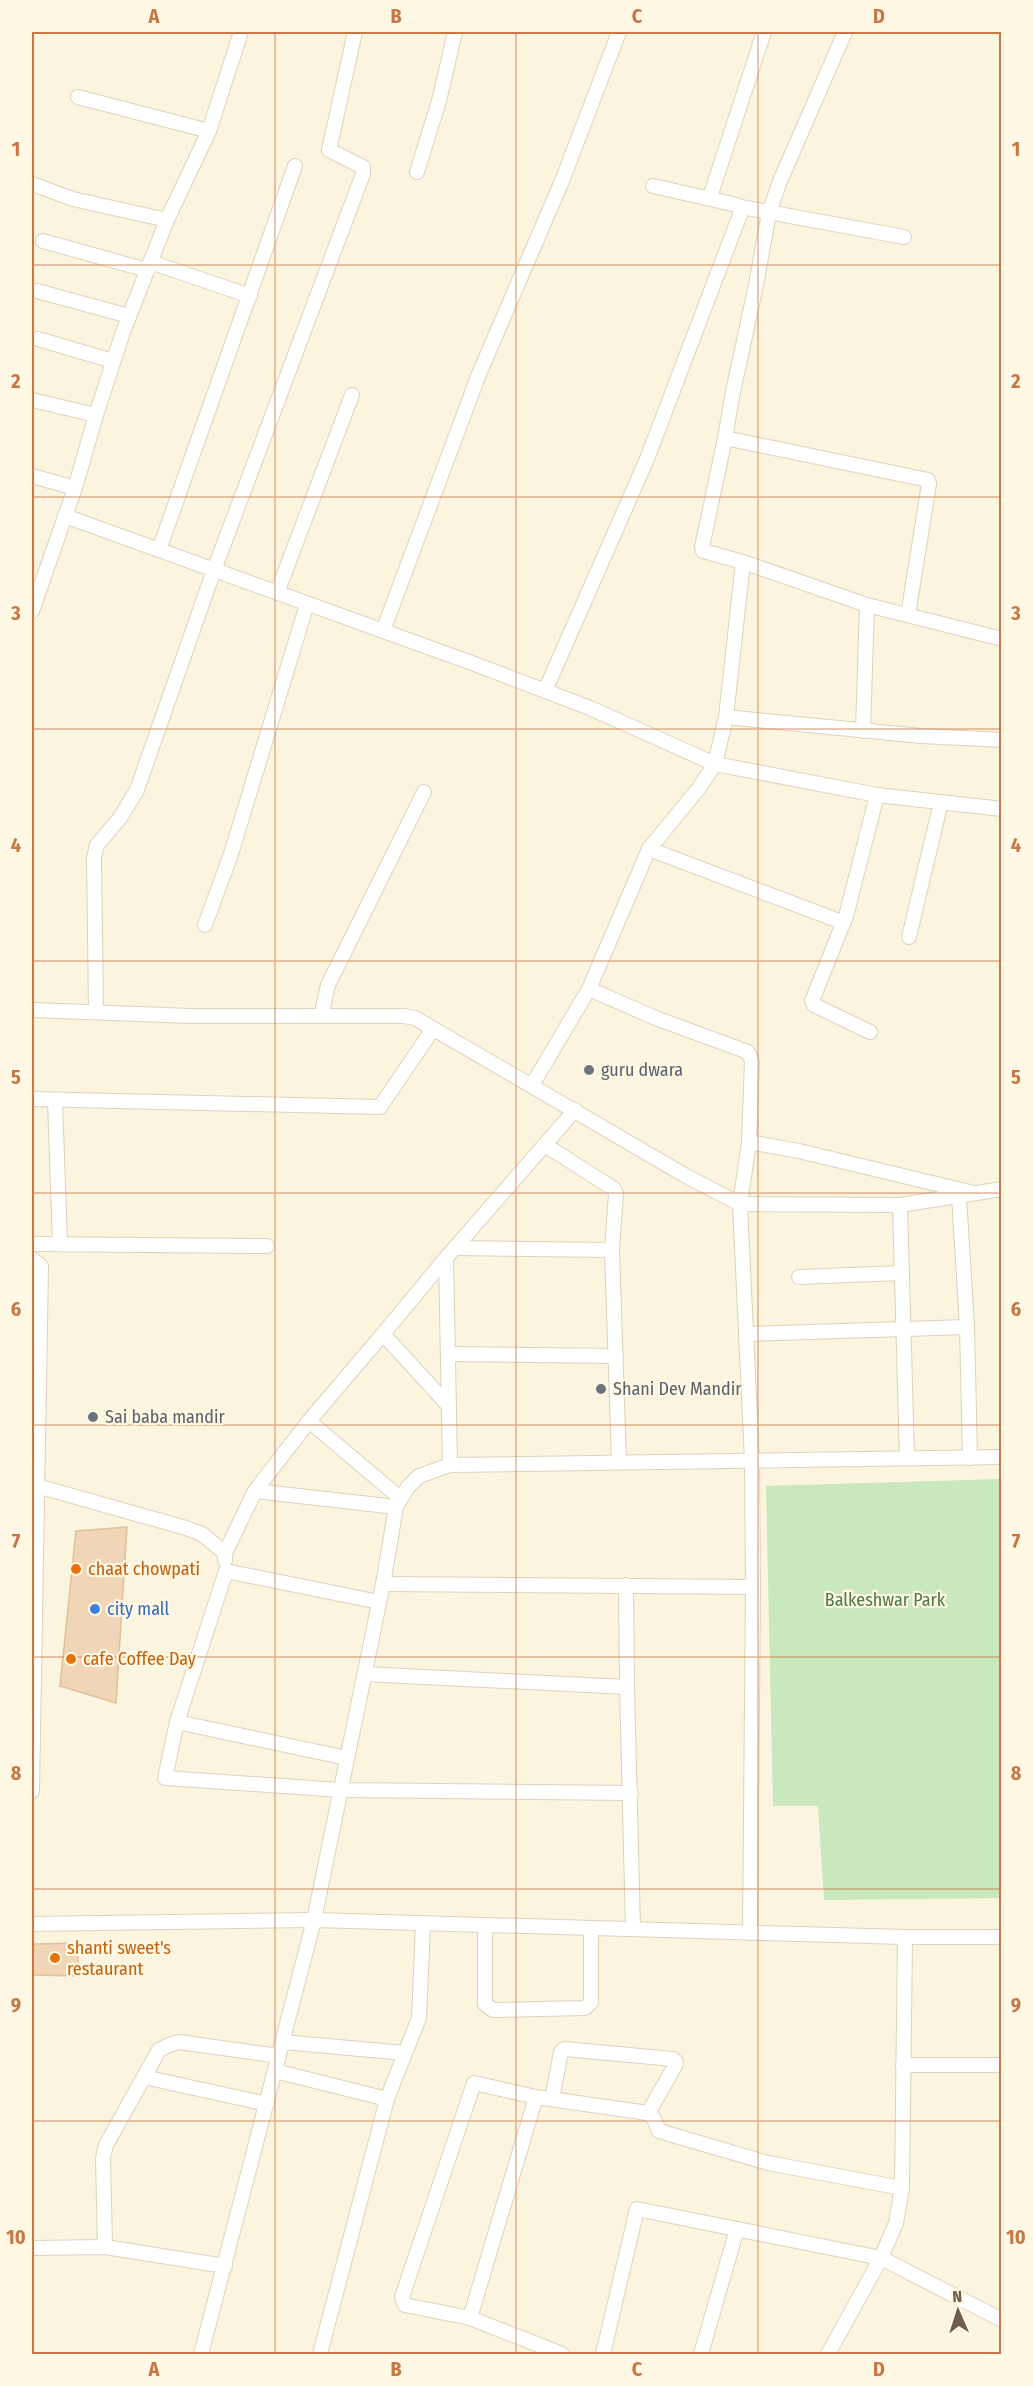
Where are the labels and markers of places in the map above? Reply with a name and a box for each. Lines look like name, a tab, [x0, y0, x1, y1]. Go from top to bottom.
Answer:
place label: guru dwara	[601, 1059, 683, 1081]
marker: guru dwara	[582, 1063, 596, 1077]
place label: Shani Dev Mandir	[613, 1378, 742, 1400]
marker: Shani Dev Mandir	[594, 1382, 608, 1396]
place label: Sai baba mandir	[105, 1406, 226, 1428]
marker: Sai baba mandir	[86, 1410, 100, 1424]
place label: chaat chowpati	[88, 1558, 200, 1580]
marker: chaat chowpati	[69, 1562, 83, 1576]
place label: city mall	[107, 1598, 170, 1620]
marker: city mall	[88, 1602, 102, 1616]
place label: cafe Coffee Day	[83, 1648, 196, 1670]
marker: cafe Coffee Day	[64, 1652, 78, 1666]
place label: shanti sweet's restaurant	[67, 1937, 171, 1980]
marker: shanti sweet's restaurant	[48, 1951, 62, 1965]

